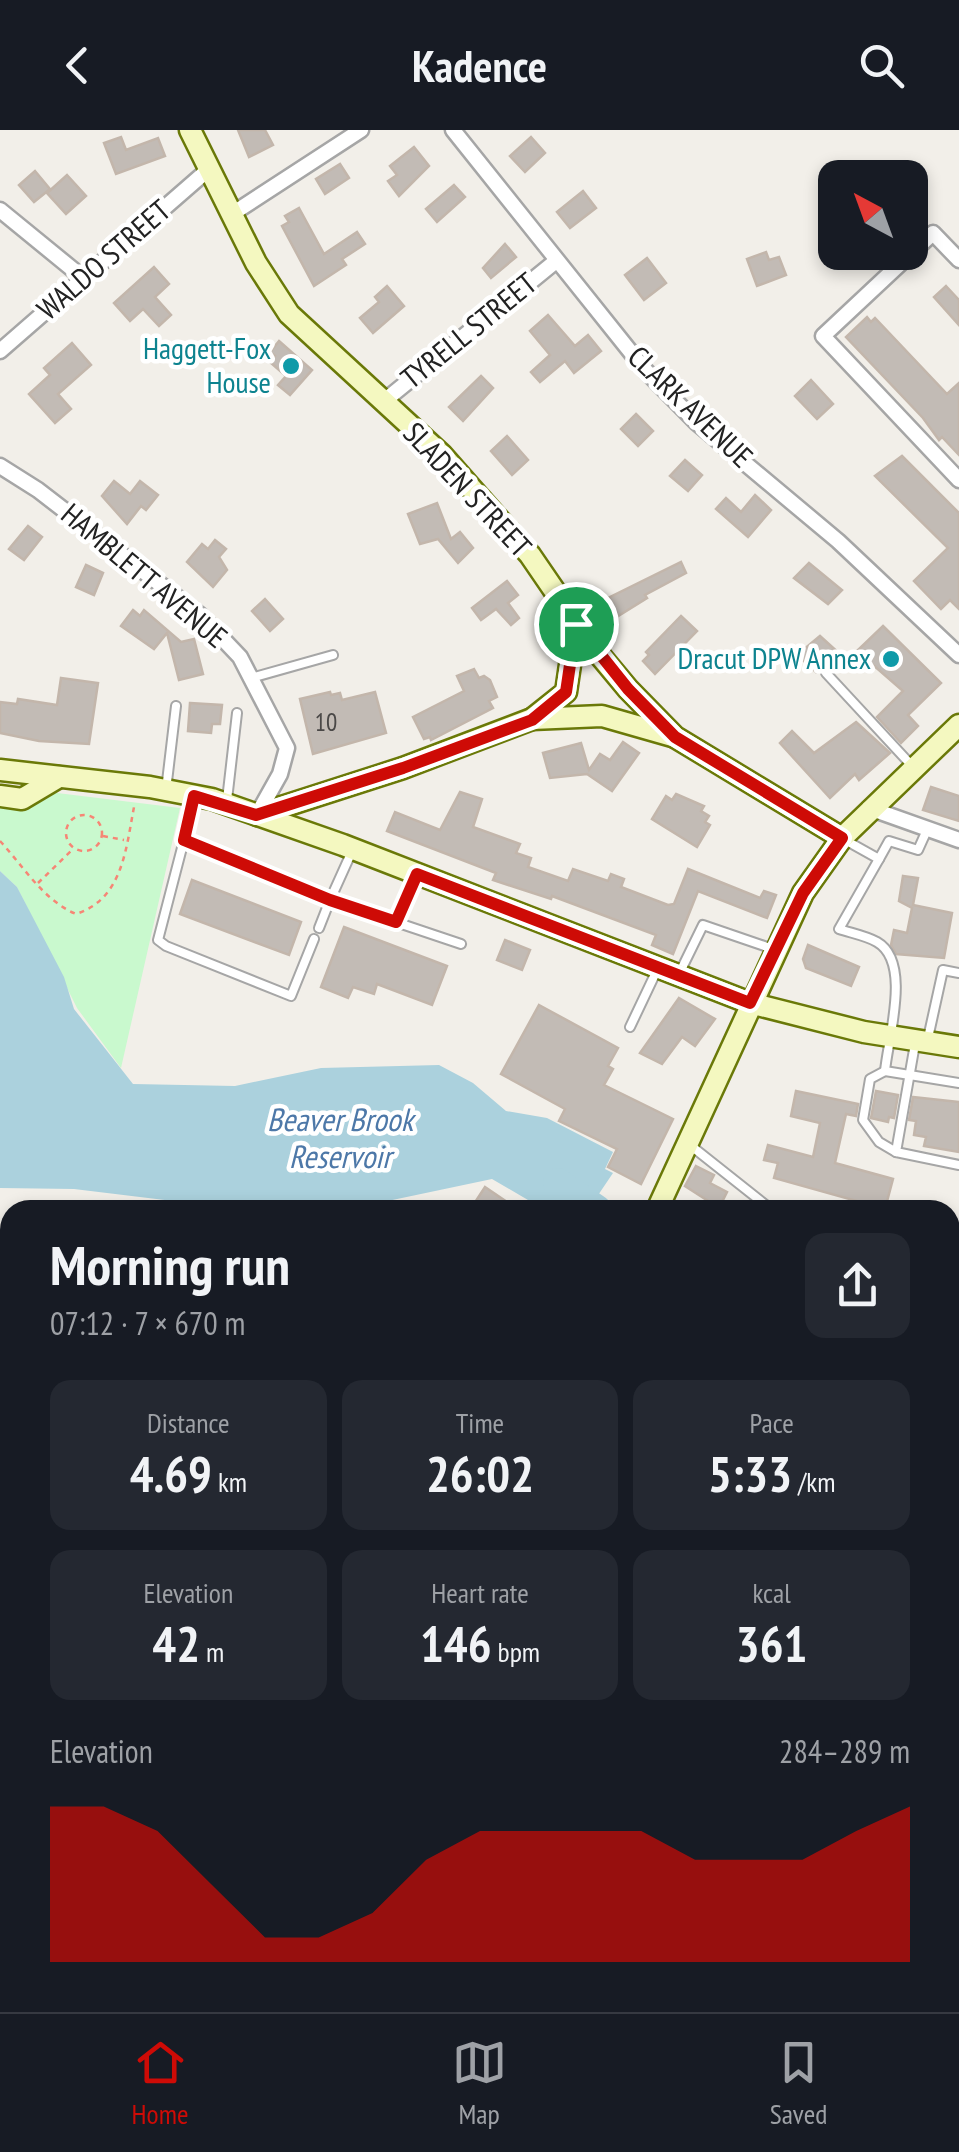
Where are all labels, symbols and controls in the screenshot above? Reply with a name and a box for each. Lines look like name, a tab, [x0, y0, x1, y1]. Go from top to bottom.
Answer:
text: Kadence	[412, 36, 547, 94]
icon: back	[50, 38, 105, 93]
icon: search	[854, 38, 909, 93]
north arrow	[818, 160, 928, 270]
map controls	[818, 160, 928, 270]
street label: WALDO STREET	[28, 190, 178, 328]
street label: TYRELL STREET	[392, 263, 544, 397]
place label: Haggett-Fox House	[143, 328, 271, 401]
street label: CLARK AVENUE	[620, 337, 762, 475]
marker: Haggett-Fox House	[280, 355, 302, 377]
street label: SLADEN STREET	[396, 413, 541, 565]
street label: HAMBLETT AVENUE	[54, 494, 236, 656]
pin	[534, 582, 619, 667]
icon: arrive	[549, 597, 604, 652]
place label: Dracut DPW Annex	[678, 638, 871, 677]
marker: Dracut DPW Annex	[880, 648, 902, 670]
house number: 10	[315, 706, 337, 738]
water label: Beaver Brook Reservoir	[267, 1098, 417, 1177]
text: Morning run	[50, 1229, 290, 1300]
button: share	[805, 1233, 910, 1338]
text: 07:12 · 7 × 670 m	[50, 1302, 245, 1344]
text: Distance	[147, 1404, 230, 1441]
text: Time	[456, 1404, 504, 1441]
text: Pace	[750, 1404, 794, 1441]
text: 4.69	[130, 1441, 212, 1506]
text: 26:02	[426, 1441, 534, 1506]
text: 5:33	[708, 1441, 792, 1506]
text: km	[212, 1463, 247, 1500]
text: /km	[792, 1463, 835, 1500]
text: Elevation	[143, 1574, 233, 1611]
text: Heart rate	[431, 1574, 529, 1611]
text: kcal	[753, 1574, 791, 1611]
text: 42	[152, 1611, 200, 1676]
text: 146	[420, 1611, 492, 1676]
text: 361	[736, 1611, 808, 1676]
text: m	[200, 1633, 224, 1670]
text: bpm	[492, 1633, 540, 1670]
text: Elevation	[50, 1730, 153, 1772]
text: 284–289 m	[779, 1730, 910, 1772]
tab: Home	[132, 2035, 188, 2132]
tab: Map	[452, 2035, 507, 2132]
tab: Saved	[770, 2035, 827, 2132]

